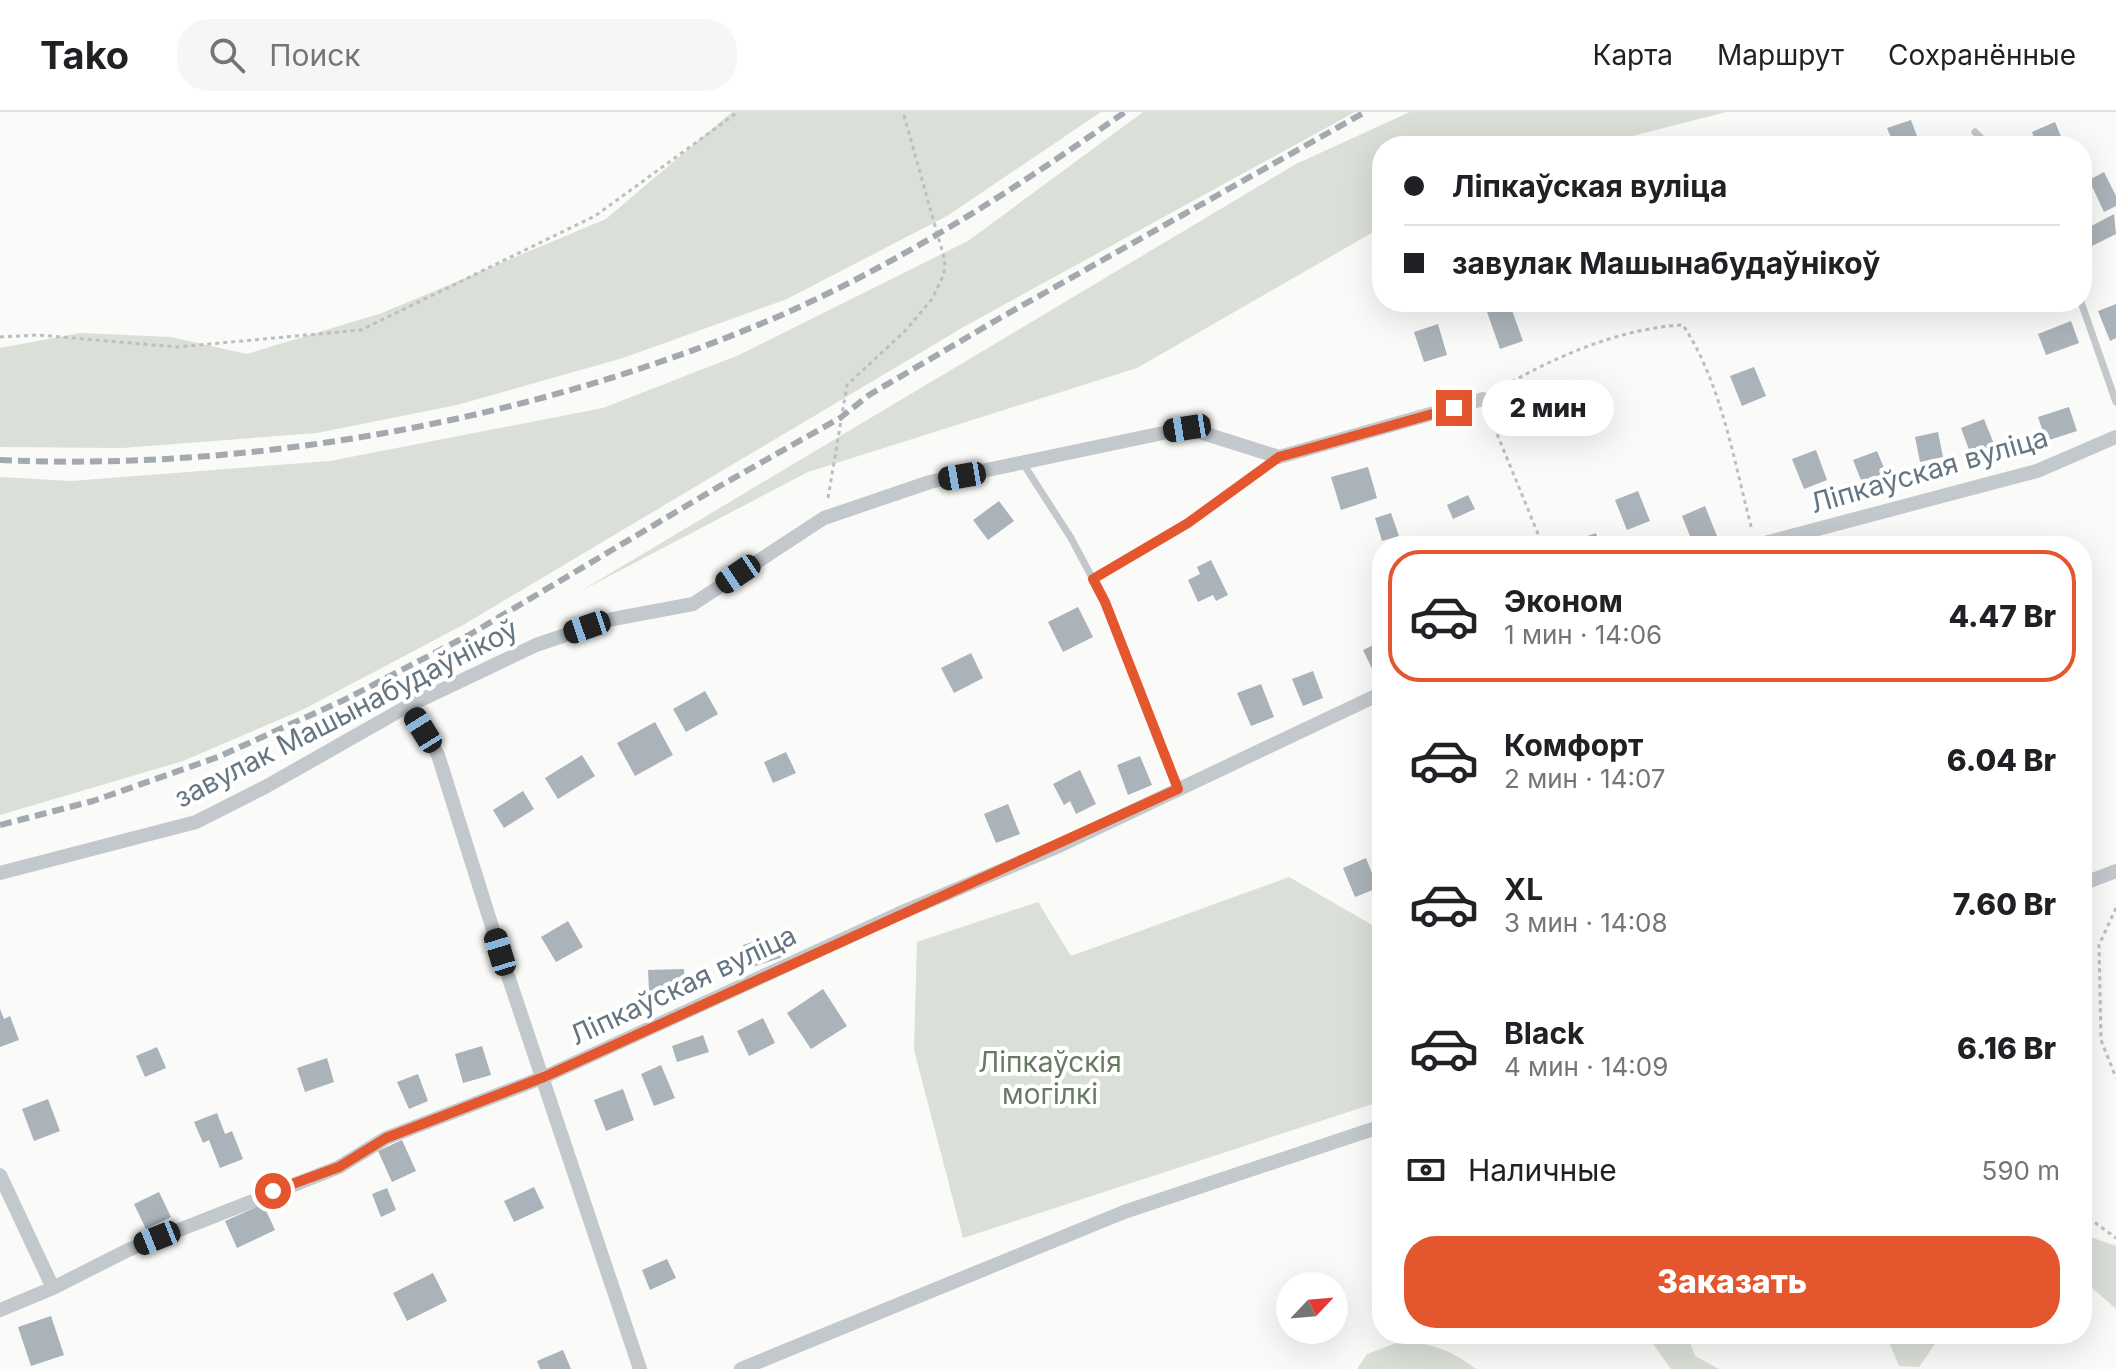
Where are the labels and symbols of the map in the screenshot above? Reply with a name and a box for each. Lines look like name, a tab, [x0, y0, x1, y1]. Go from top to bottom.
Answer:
callout: 2 мин	[1482, 380, 1614, 436]
route end	[1436, 390, 1472, 426]
car	[1161, 412, 1213, 444]
street label: Ліпкаўская вуліца	[1806, 420, 2052, 520]
car	[936, 460, 988, 492]
car	[711, 551, 765, 597]
car	[560, 608, 614, 646]
street label: завулак Машынабудаўнікоў	[168, 611, 524, 815]
car	[400, 703, 446, 757]
street label: Ліпкаўская вуліца	[564, 918, 802, 1052]
car	[482, 926, 518, 978]
park label: Ліпкаўскія могілкі	[978, 1045, 1122, 1111]
route start	[255, 1173, 291, 1209]
car	[130, 1218, 184, 1258]
north arrow	[1276, 1272, 1348, 1344]

